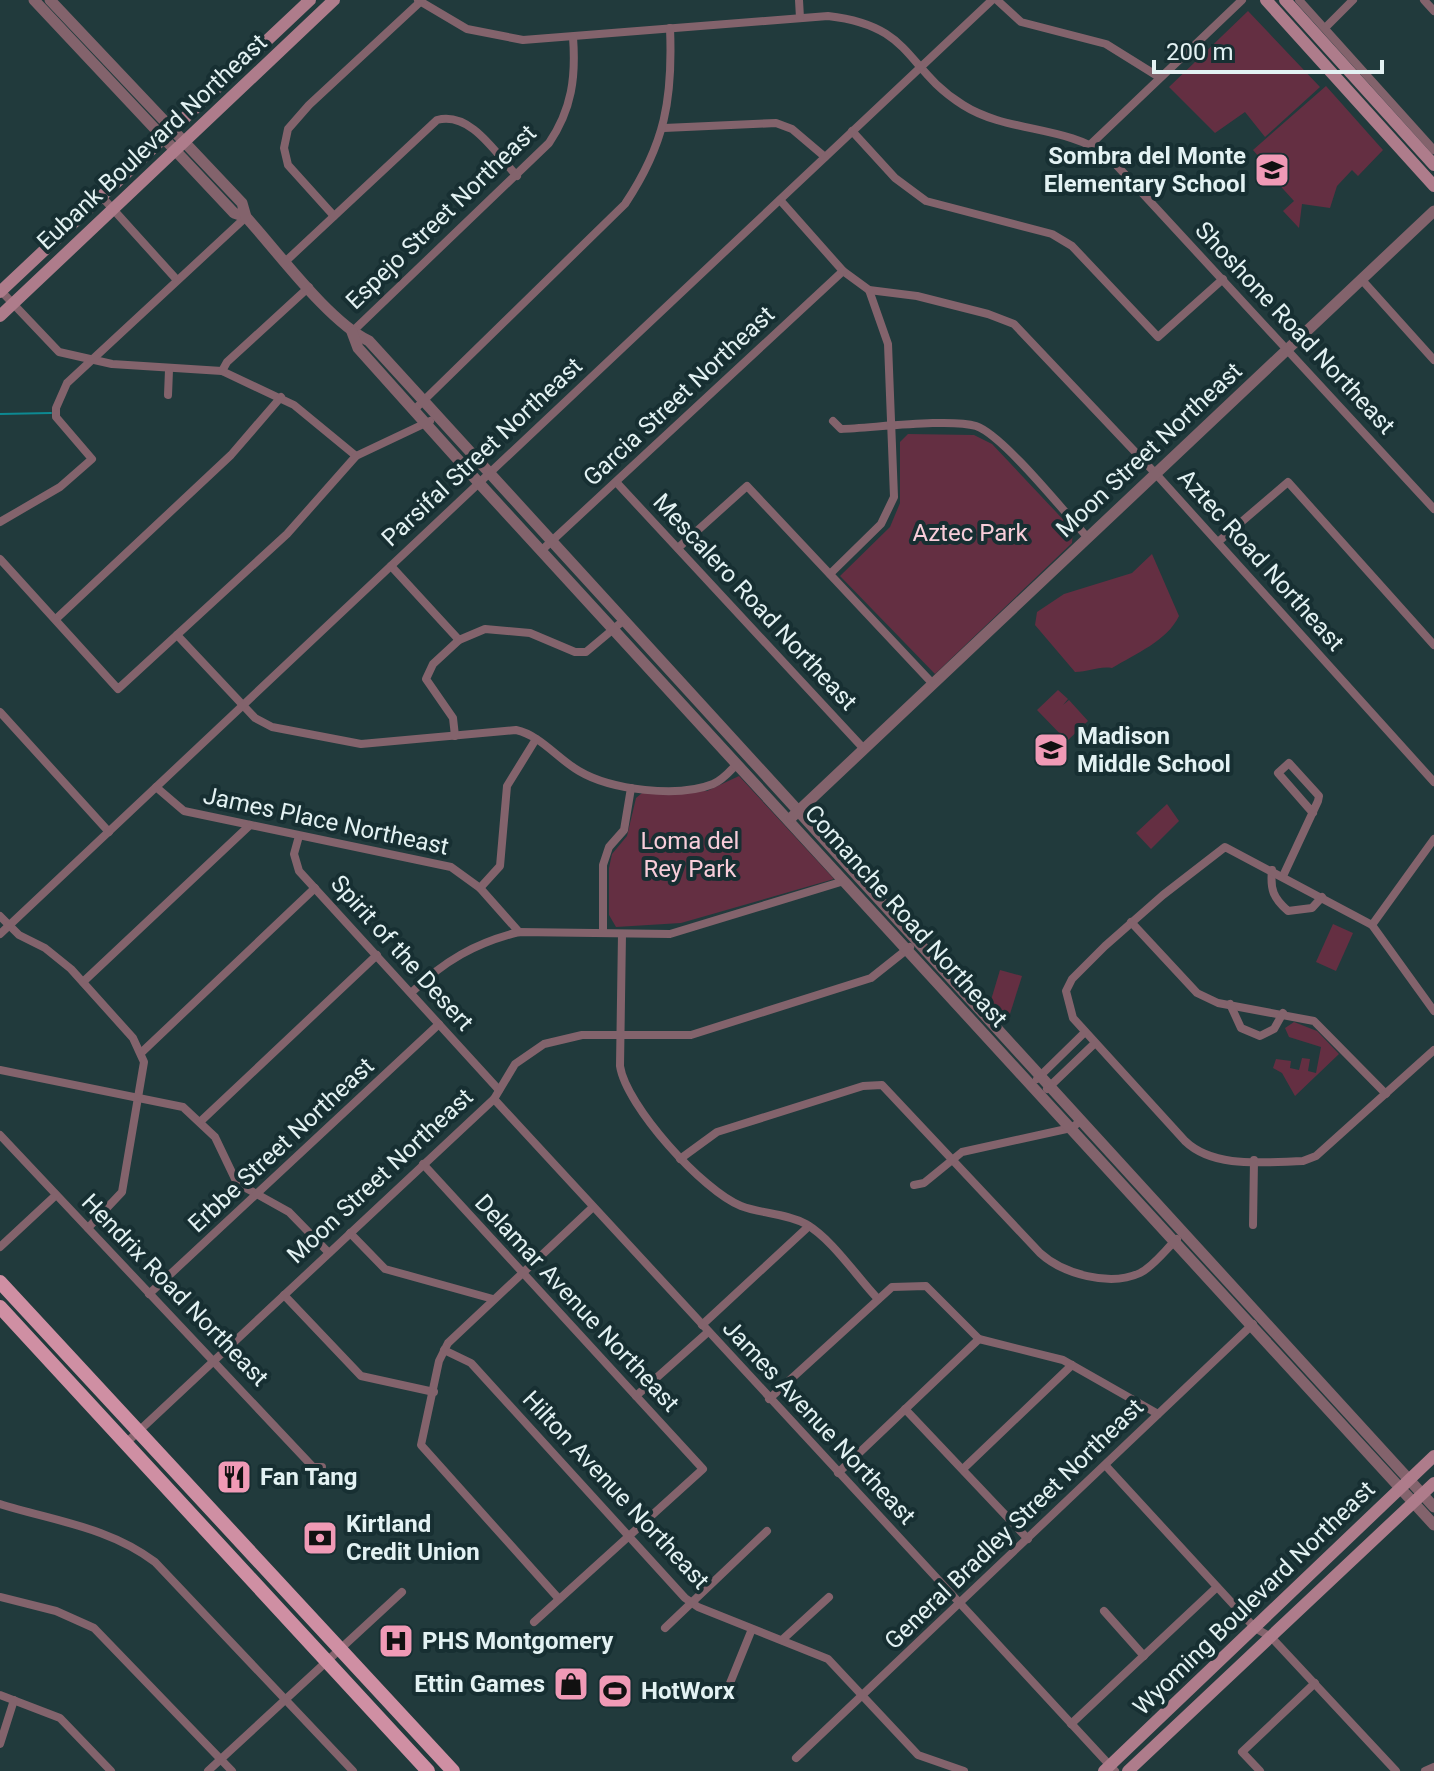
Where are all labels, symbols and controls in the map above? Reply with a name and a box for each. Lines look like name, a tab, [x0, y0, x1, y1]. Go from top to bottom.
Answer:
scale bar	[1154, 24, 1382, 74]
street label: Eubank Boulevard Northeast	[32, 28, 273, 256]
text: 200 m	[1166, 38, 1233, 66]
street label: Espejo Street Northeast	[340, 119, 542, 315]
place label: Sombra del Monte Elementary School	[1044, 142, 1246, 198]
school or university icon: Sombra del Monte Elementary School	[1253, 151, 1291, 189]
street label: Shoshone Road Northeast	[1189, 216, 1401, 440]
street label: Garcia Street Northeast	[578, 300, 780, 492]
street label: Parsifal Street Northeast	[376, 352, 588, 552]
street label: Moon Street Northeast	[1050, 357, 1248, 543]
street label: Aztec Road Northeast	[1172, 464, 1350, 657]
street label: Mescalero Road Northeast	[647, 488, 863, 716]
park label: Aztec Park	[912, 519, 1028, 547]
place label: Madison Middle School	[1077, 722, 1231, 778]
school or university icon: Madison Middle School	[1032, 731, 1070, 769]
street label: James Place Northeast	[201, 781, 451, 861]
street label: Comanche Road Northeast	[799, 799, 1013, 1033]
park label: Loma del Rey Park	[641, 827, 739, 883]
street label: Spirit of the Desert	[325, 870, 479, 1037]
street label: Erbbe Street Northeast	[182, 1052, 380, 1238]
street label: Moon Street Northeast	[281, 1083, 479, 1269]
street label: Hendrix Road Northeast	[76, 1188, 274, 1392]
street label: Delamar Avenue Northeast	[469, 1189, 685, 1417]
street label: James Avenue Northeast	[717, 1314, 921, 1530]
street label: Hilton Avenue Northeast	[517, 1385, 715, 1595]
street label: General Bradley Street Northeast	[879, 1393, 1149, 1655]
restaurant icon: Fan Tang	[215, 1458, 253, 1496]
place label: Fan Tang	[260, 1463, 358, 1491]
street label: Wyoming Boulevard Northeast	[1128, 1475, 1381, 1721]
place label: Kirtland Credit Union	[346, 1510, 480, 1566]
bank icon: Kirtland Credit Union	[301, 1519, 339, 1557]
hospital icon: PHS Montgomery	[377, 1622, 415, 1660]
place label: PHS Montgomery	[422, 1627, 614, 1655]
shop icon: Ettin Games	[552, 1665, 590, 1703]
place label: Ettin Games	[414, 1670, 545, 1698]
sports icon: HotWorx	[596, 1672, 634, 1710]
place label: HotWorx	[641, 1677, 736, 1705]

